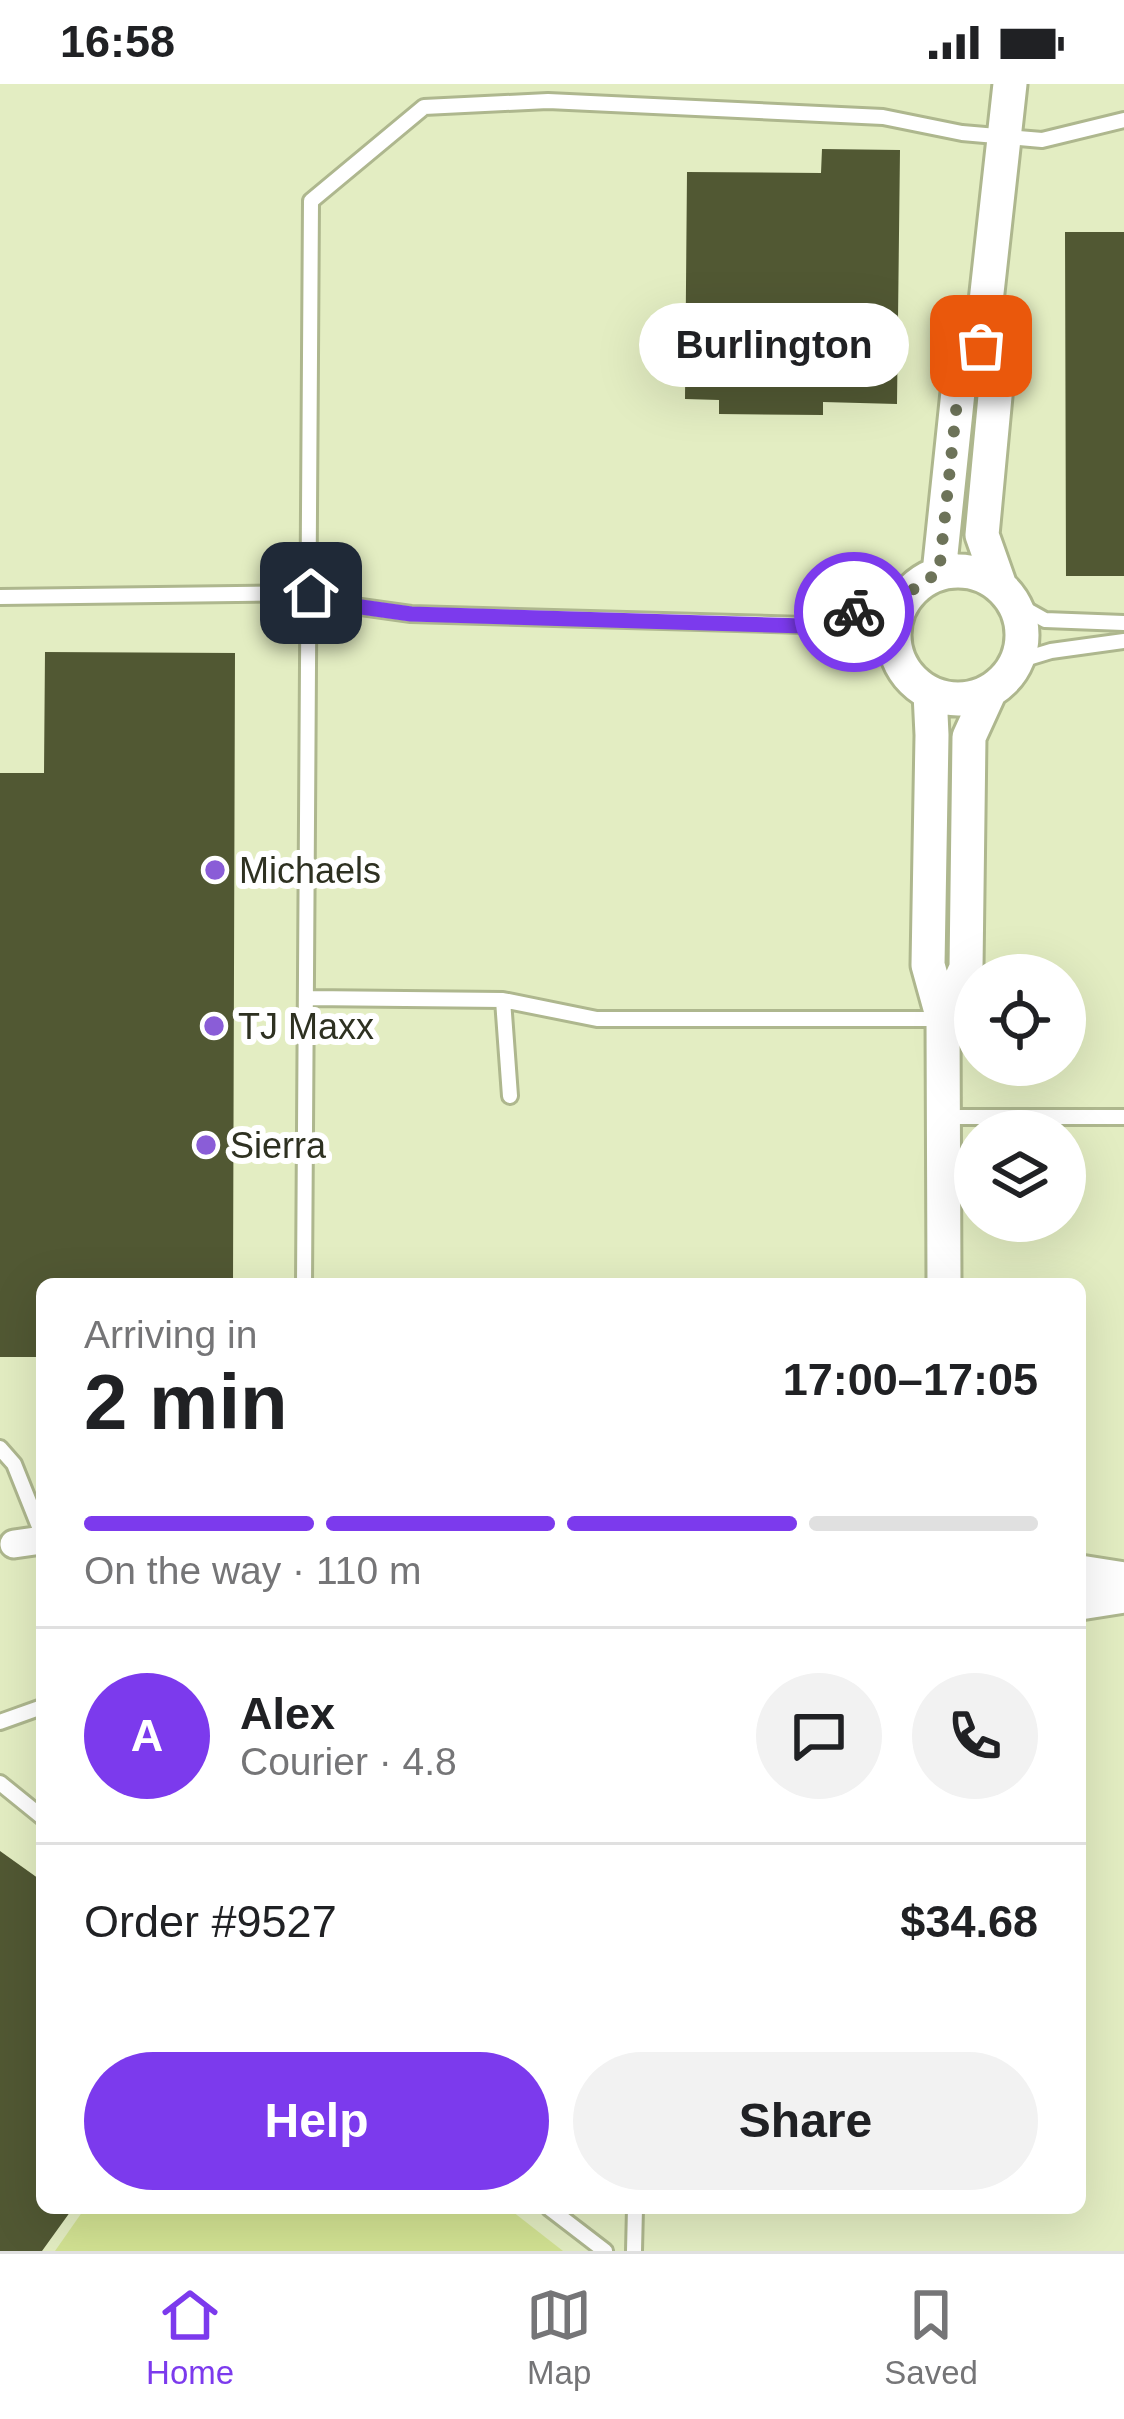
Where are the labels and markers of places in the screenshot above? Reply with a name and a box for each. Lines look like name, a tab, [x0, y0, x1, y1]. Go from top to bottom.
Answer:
pin	[930, 295, 1032, 397]
callout: Burlington	[639, 304, 909, 388]
pin	[260, 542, 362, 644]
place label: Michaels	[239, 850, 381, 891]
marker: Michaels	[202, 857, 228, 883]
place label: TJ Maxx	[238, 1006, 374, 1047]
marker: TJ Maxx	[201, 1013, 227, 1039]
place label: Sierra	[230, 1125, 327, 1166]
marker: Sierra	[193, 1132, 219, 1158]

